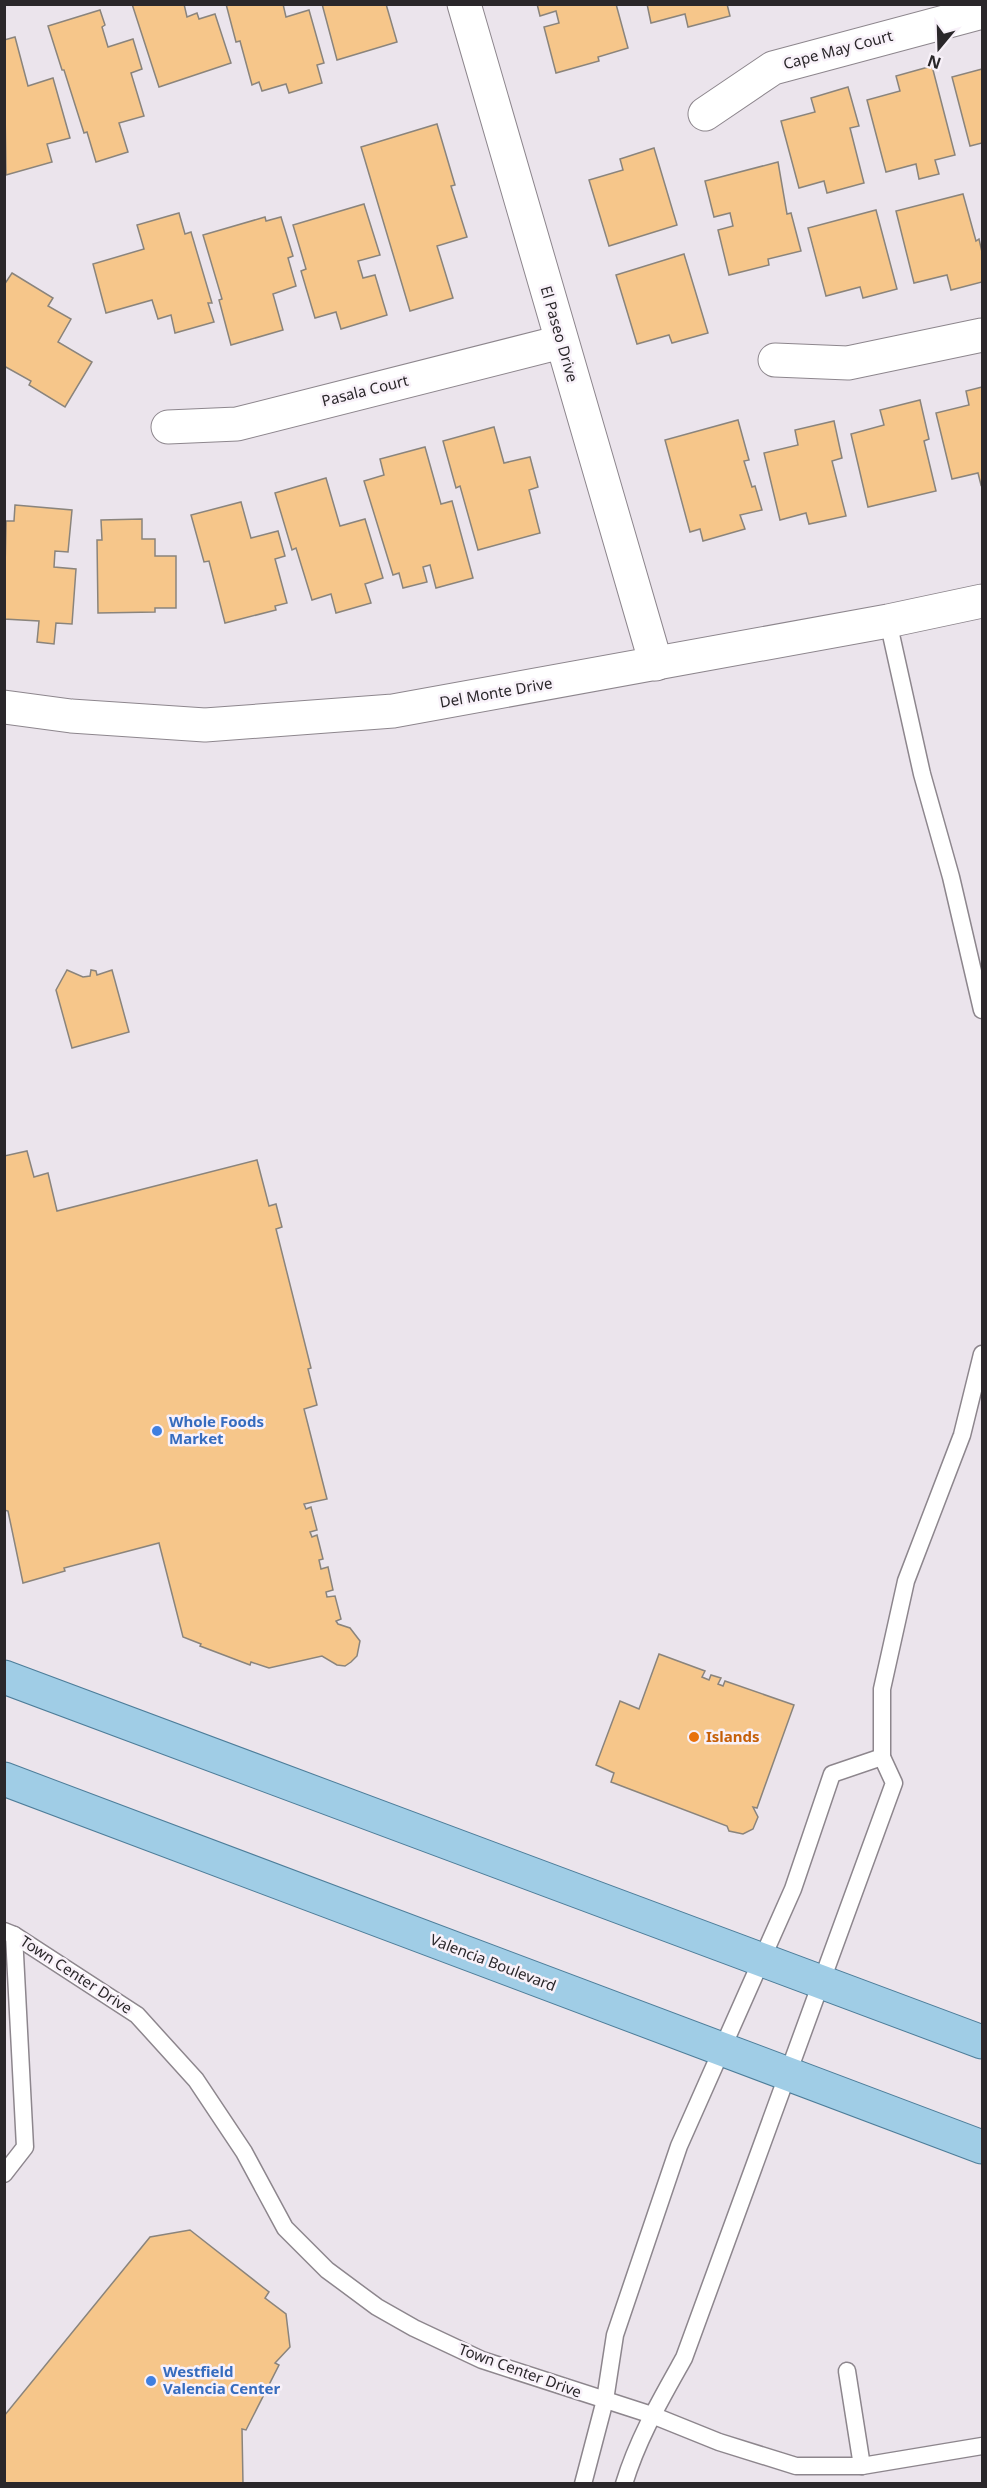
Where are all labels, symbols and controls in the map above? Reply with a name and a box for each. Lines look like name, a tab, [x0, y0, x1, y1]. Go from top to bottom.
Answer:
north arrow	[909, 18, 969, 78]
street label: Cape May Court	[781, 25, 895, 73]
text: N	[924, 50, 944, 75]
street label: El Paseo Drive	[537, 283, 583, 384]
street label: Pasala Court	[319, 369, 411, 410]
street label: Del Monte Drive	[438, 672, 554, 712]
place label: Whole Foods Market	[169, 1411, 264, 1448]
marker: Whole Foods Market	[150, 1424, 164, 1438]
place label: Islands	[706, 1726, 760, 1746]
marker: Islands	[687, 1730, 701, 1744]
street label: Valencia Boulevard	[428, 1929, 559, 1995]
street label: Town Center Drive	[17, 1931, 136, 2018]
street label: Town Center Drive	[456, 2339, 585, 2402]
place label: Westfield Valencia Center	[163, 2361, 281, 2398]
marker: Westfield Valencia Center	[144, 2374, 158, 2388]

